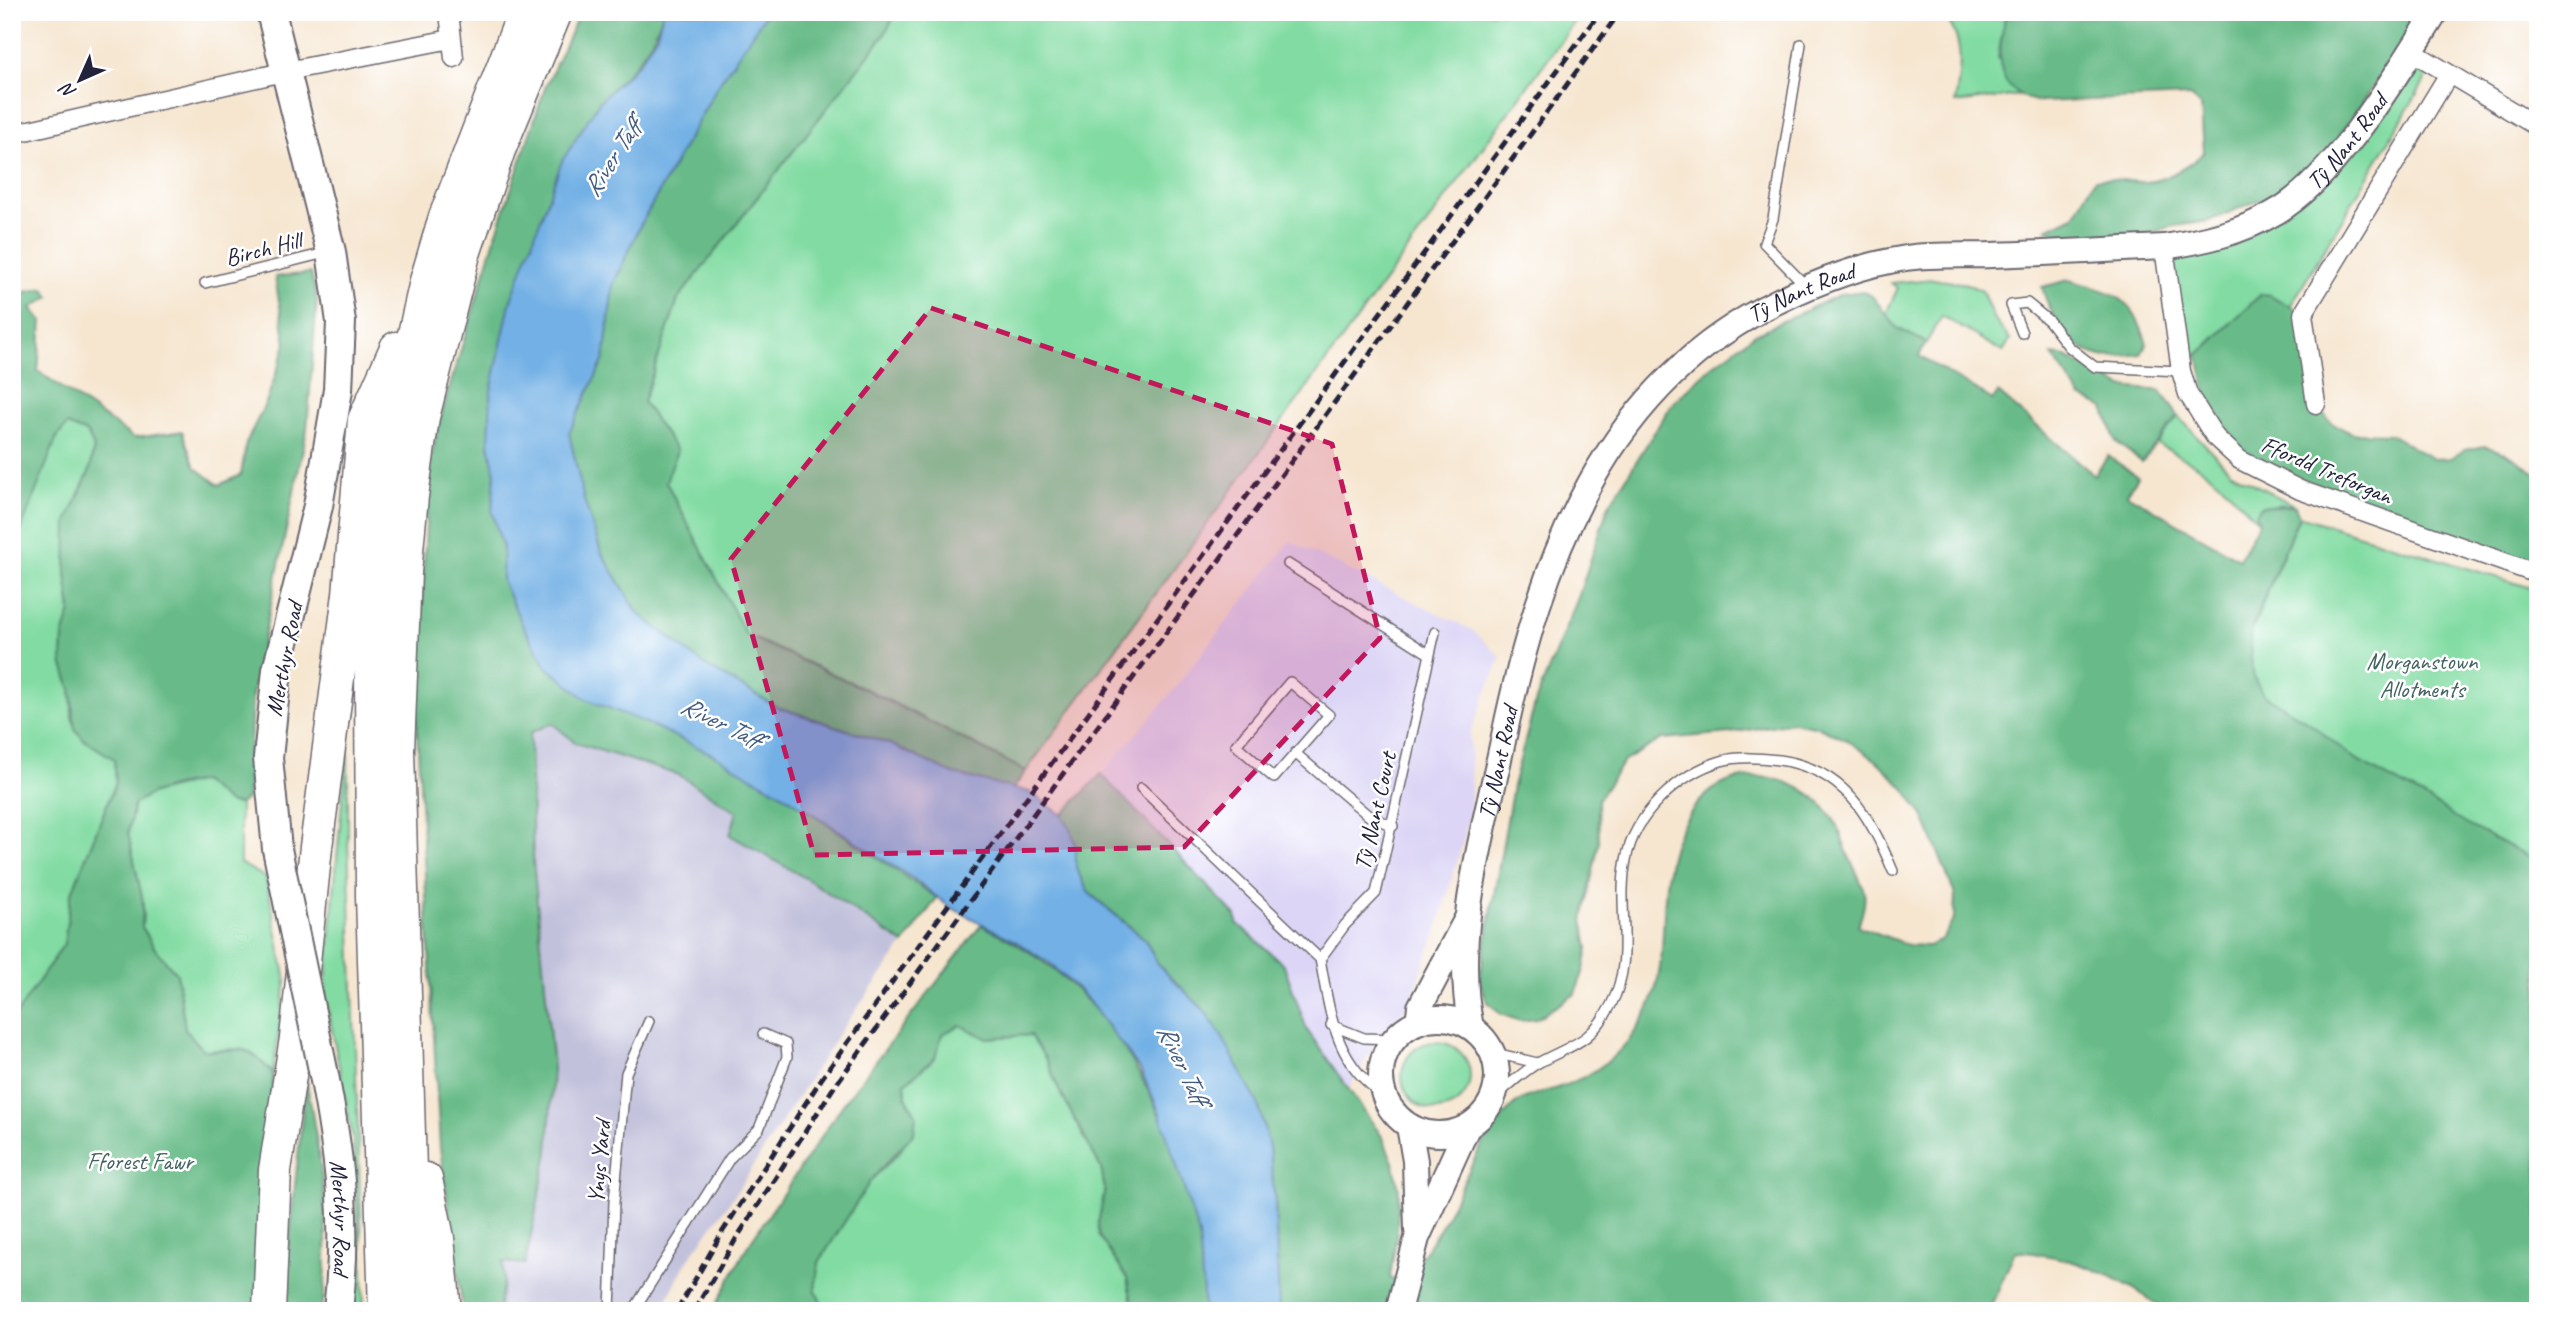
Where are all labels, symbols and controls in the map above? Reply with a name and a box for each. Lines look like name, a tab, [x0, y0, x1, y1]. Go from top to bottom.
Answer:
north arrow	[46, 46, 116, 116]
text: N	[54, 76, 81, 104]
street label: Tŷ Nant Road	[2300, 85, 2396, 196]
water label: River Taff	[575, 106, 654, 203]
street label: Birch Hill	[222, 224, 308, 273]
street label: Tŷ Nant Road	[1742, 255, 1862, 329]
street label: Ffordd Treforgan	[2257, 429, 2398, 512]
street label: Merthyr Road	[258, 596, 310, 718]
park label: Morganstown Allotments	[2366, 646, 2479, 704]
water label: River Taff	[676, 689, 774, 759]
street label: Tŷ Nant Road	[1471, 700, 1526, 822]
street label: Tŷ Nant Court	[1347, 747, 1404, 873]
water label: River Taff	[1150, 1019, 1220, 1117]
street label: Ynys Yard	[580, 1116, 618, 1205]
park label: Fforest Fawr	[87, 1146, 195, 1176]
street label: Merthyr Road	[323, 1159, 357, 1280]

